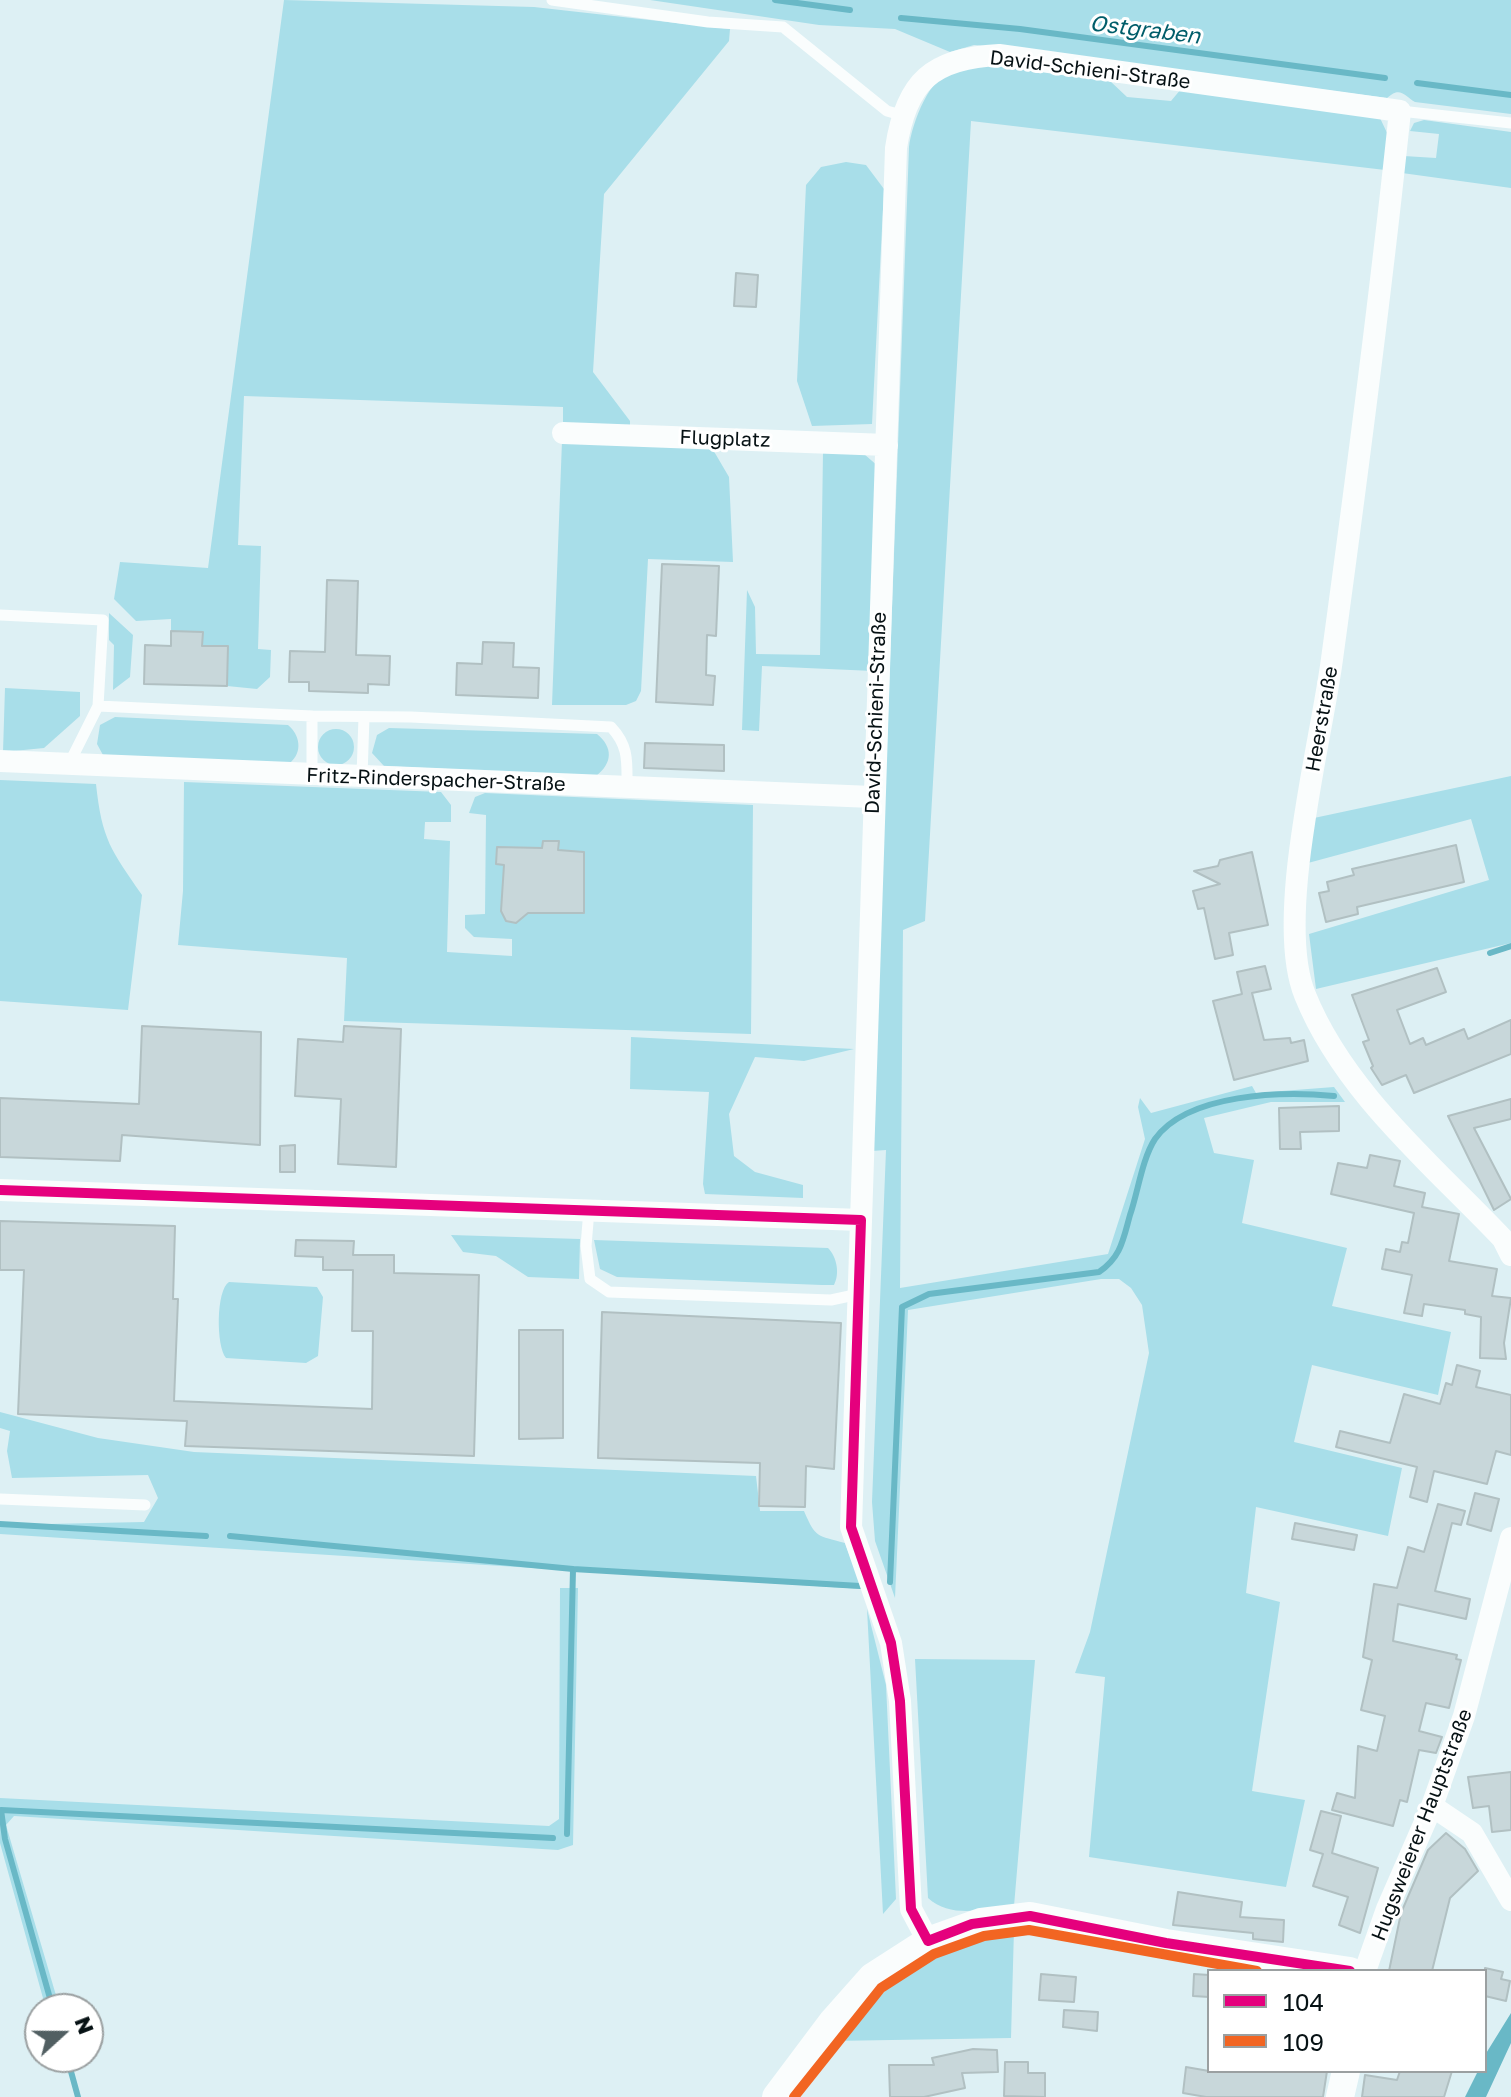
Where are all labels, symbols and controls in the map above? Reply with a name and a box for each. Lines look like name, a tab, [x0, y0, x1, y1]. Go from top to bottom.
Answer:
water label: Ostgraben	[1088, 10, 1202, 50]
street label: David-Schieni-Straße	[988, 46, 1192, 94]
street label: Flugplatz	[679, 425, 771, 453]
street label: David-Schieni-Straße	[860, 612, 892, 814]
street label: Heerstraße	[1301, 664, 1343, 774]
street label: Fritz-Rinderspacher-Straße	[306, 763, 566, 797]
street label: Hugsweierer Hauptstraße	[1367, 1706, 1477, 1944]
legend	[1207, 1969, 1487, 2073]
text: 104	[1283, 1987, 1324, 2016]
north arrow	[24, 1993, 104, 2073]
text: N	[69, 2012, 101, 2038]
text: 109	[1283, 2027, 1324, 2056]

